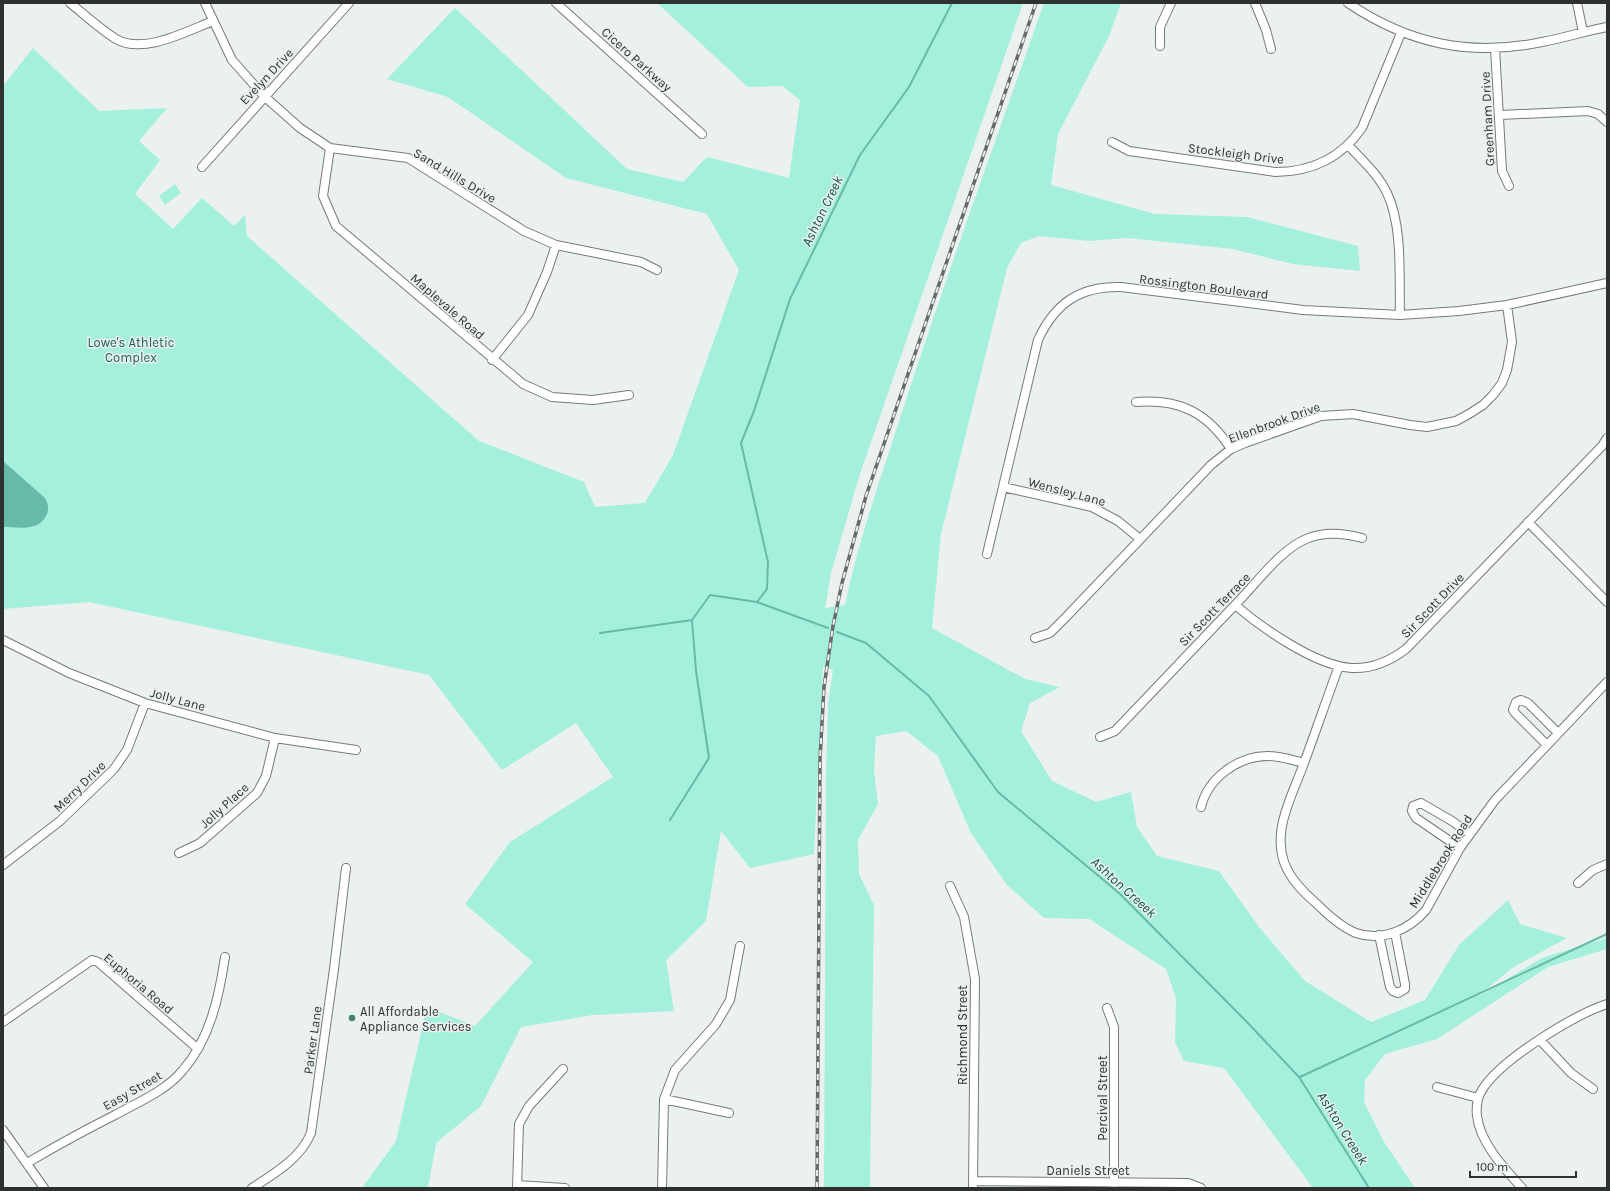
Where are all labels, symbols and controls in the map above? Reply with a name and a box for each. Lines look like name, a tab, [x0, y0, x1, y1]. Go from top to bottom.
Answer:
street label: Cicero Parkway	[599, 24, 675, 95]
street label: Evelyn Drive	[236, 45, 296, 108]
street label: Greenham Drive	[1478, 71, 1497, 167]
street label: Stockleigh Drive	[1187, 140, 1285, 167]
street label: Sand Hills Drive	[411, 145, 499, 206]
water label: Ashton Creek	[798, 172, 847, 249]
street label: Maplevale Road	[408, 270, 488, 343]
street label: Rossington Boulevard	[1138, 271, 1269, 302]
park label: Lowe's Athletic Complex	[88, 335, 174, 365]
street label: Ellenbrook Drive	[1226, 399, 1322, 446]
street label: Wensley Lane	[1026, 474, 1108, 509]
street label: Sir Scott Terrace	[1176, 569, 1253, 649]
street label: Sir Scott Drive	[1398, 570, 1467, 641]
street label: Jolly Lane	[149, 685, 207, 714]
street label: Merry Drive	[50, 758, 109, 815]
street label: Jolly Place	[197, 779, 252, 831]
street label: Middlebrook Road	[1406, 812, 1475, 911]
water label: Ashton Creeek	[1087, 853, 1161, 922]
street label: Euphoria Road	[101, 950, 177, 1017]
street label: Richmond Street	[955, 985, 970, 1085]
place label: All Affordable Appliance Services	[360, 1004, 472, 1034]
street label: Parker Lane	[300, 1005, 325, 1075]
marker: All Affordable Appliance Services	[347, 1013, 357, 1023]
street label: Percival Street	[1095, 1055, 1110, 1141]
street label: Easy Street	[100, 1067, 165, 1113]
water label: Ashton Creeek	[1313, 1089, 1372, 1169]
scale bar	[1470, 1153, 1576, 1179]
text: 100 m	[1476, 1160, 1508, 1174]
street label: Daniels Street	[1046, 1163, 1130, 1178]

